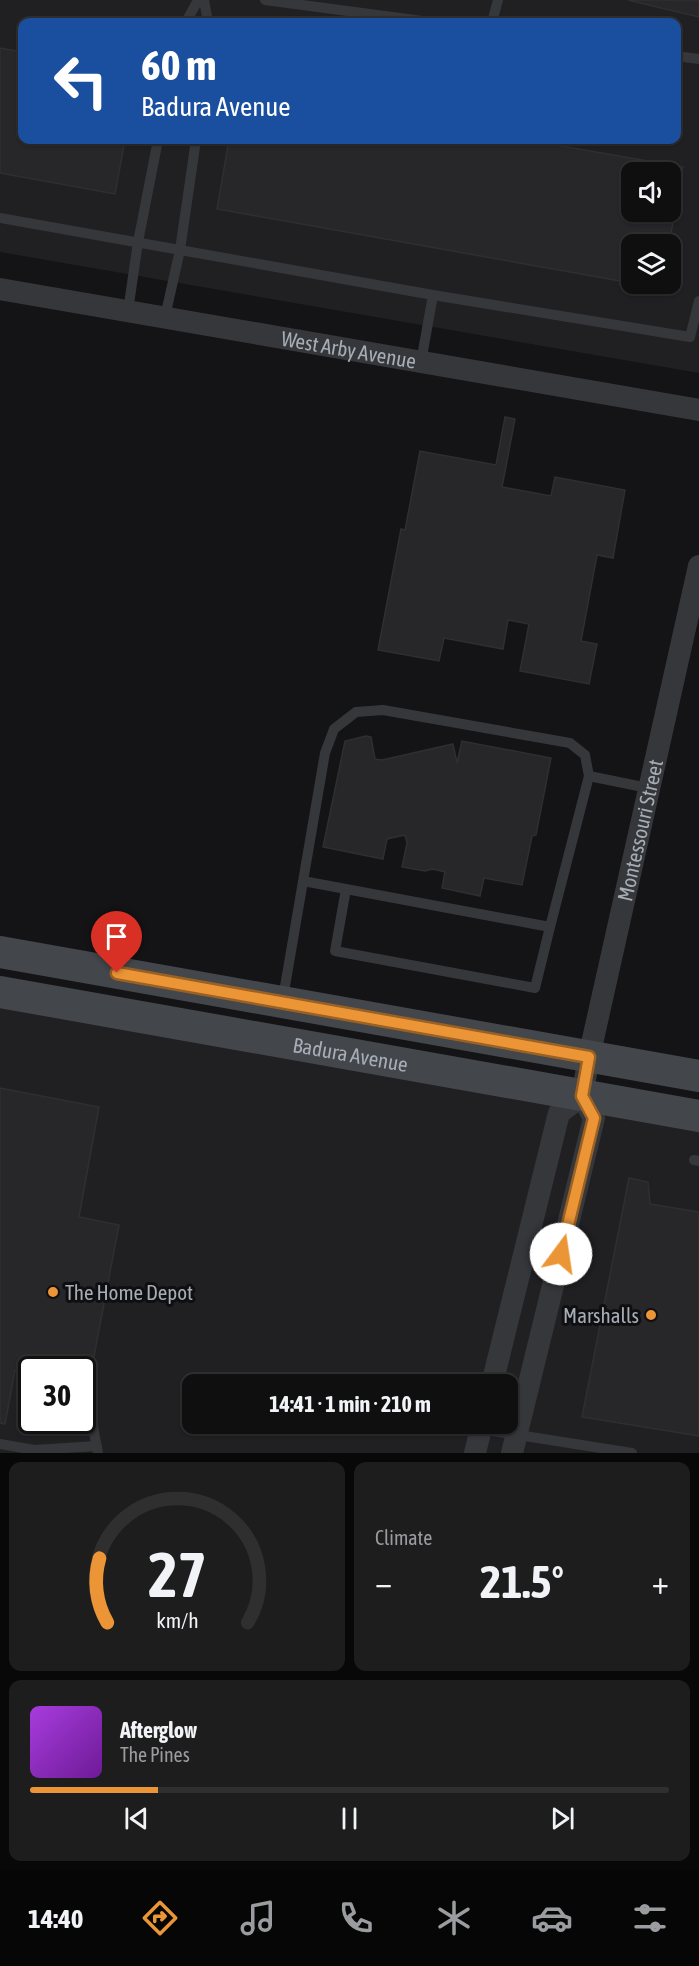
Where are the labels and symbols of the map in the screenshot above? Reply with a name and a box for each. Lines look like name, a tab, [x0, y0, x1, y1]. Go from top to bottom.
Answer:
street label: West Arby Avenue	[280, 326, 418, 373]
street label: Montessouri Street	[612, 757, 667, 903]
pin	[91, 911, 142, 973]
street label: Badura Avenue	[291, 1032, 410, 1076]
position arrow	[529, 1222, 593, 1286]
place label: The Home Depot	[65, 1280, 193, 1304]
marker: The Home Depot	[46, 1285, 60, 1299]
place label: Marshalls	[563, 1303, 639, 1327]
marker: Marshalls	[644, 1308, 658, 1322]
speed limit sign: 30	[18, 1356, 96, 1434]

